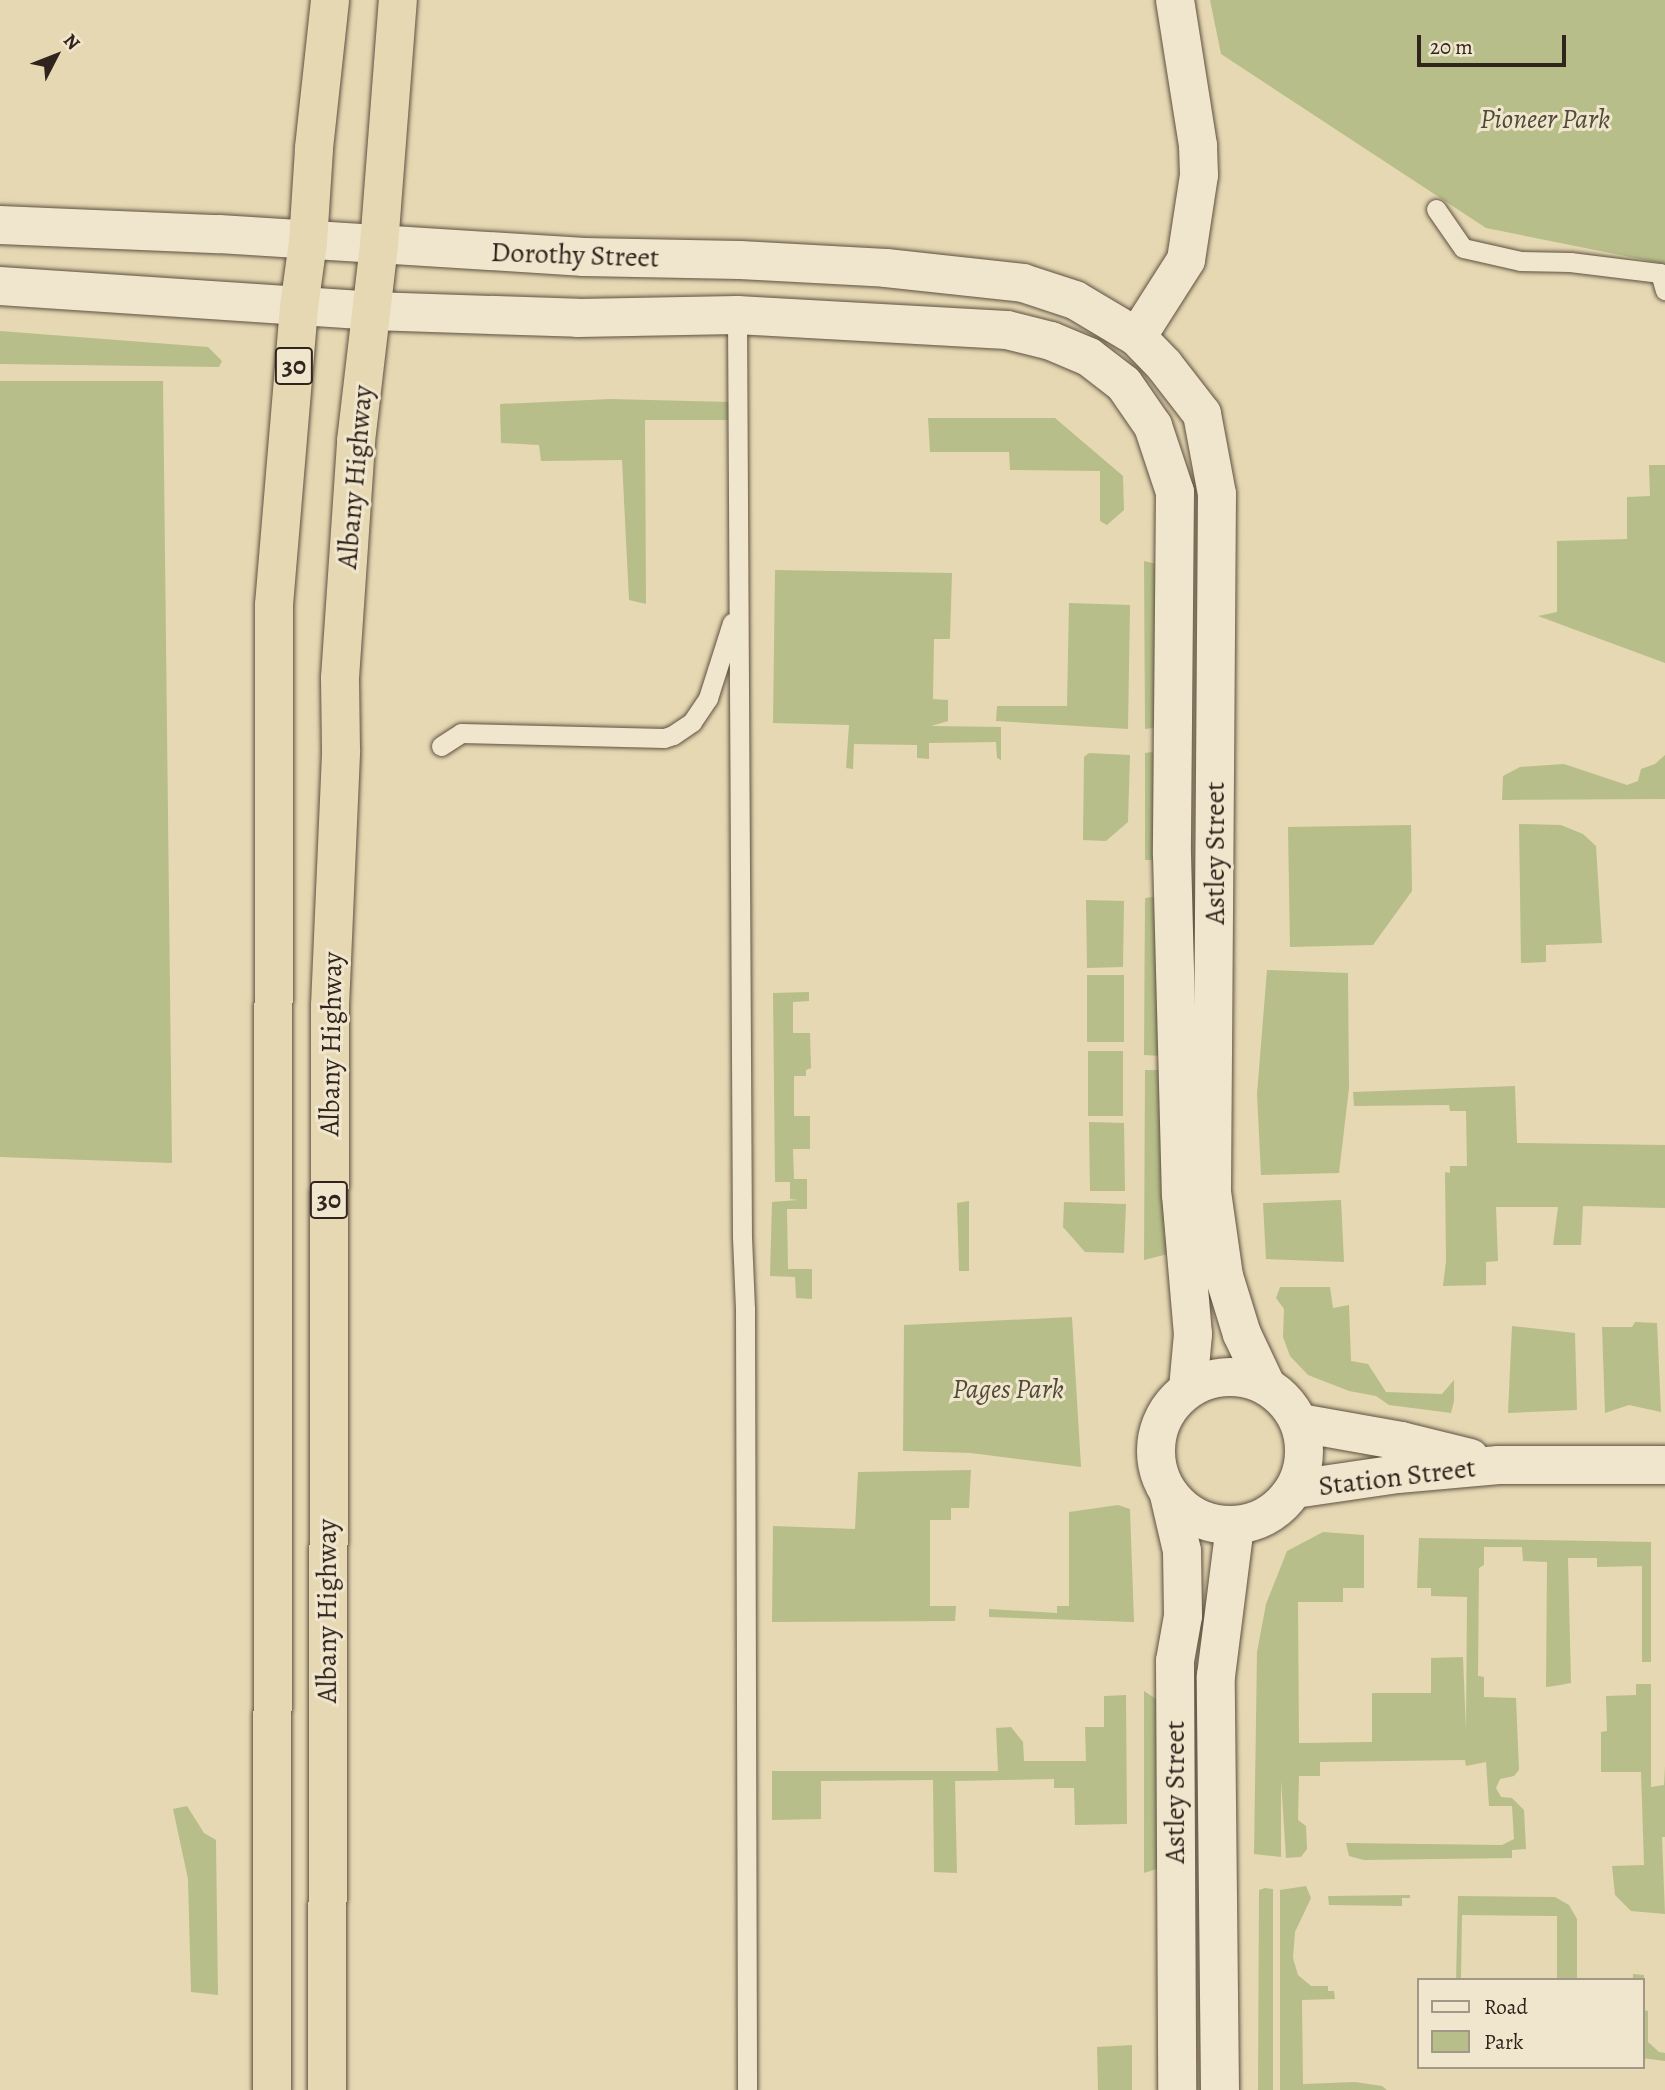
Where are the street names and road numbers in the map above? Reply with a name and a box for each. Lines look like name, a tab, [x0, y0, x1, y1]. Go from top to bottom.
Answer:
street label: Dorothy Street	[490, 235, 660, 275]
road number: 30	[275, 344, 313, 388]
street label: Albany Highway	[330, 384, 380, 570]
street label: Astley Street	[1198, 781, 1232, 925]
street label: Albany Highway	[313, 952, 349, 1136]
road number: 30	[310, 1177, 348, 1222]
street label: Station Street	[1317, 1451, 1477, 1503]
street label: Albany Highway	[310, 1519, 344, 1703]
street label: Astley Street	[1158, 1720, 1192, 1864]

